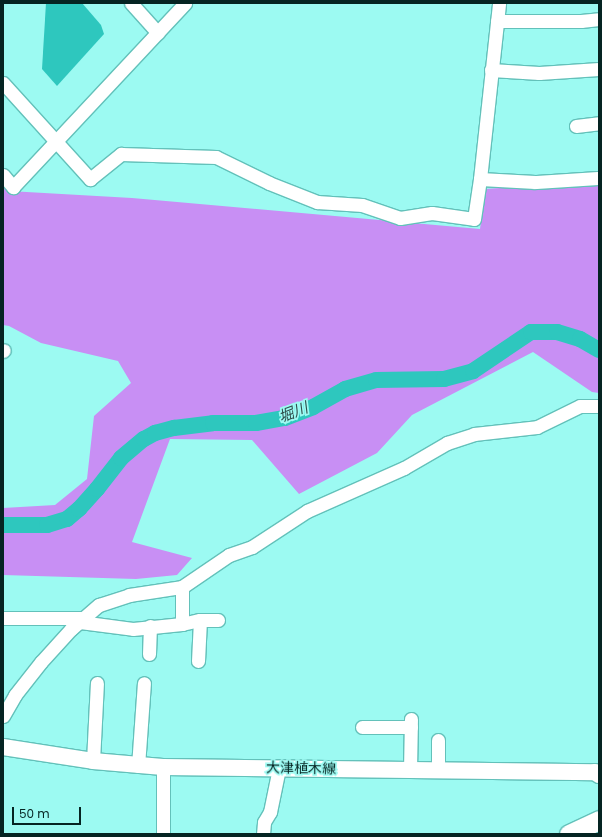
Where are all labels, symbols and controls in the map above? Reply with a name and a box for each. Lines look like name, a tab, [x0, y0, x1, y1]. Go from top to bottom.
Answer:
water label: 堀川	[276, 398, 310, 426]
street label: 大津植木線	[266, 759, 336, 777]
scale bar	[14, 799, 83, 825]
text: 50 m	[19, 805, 50, 822]

